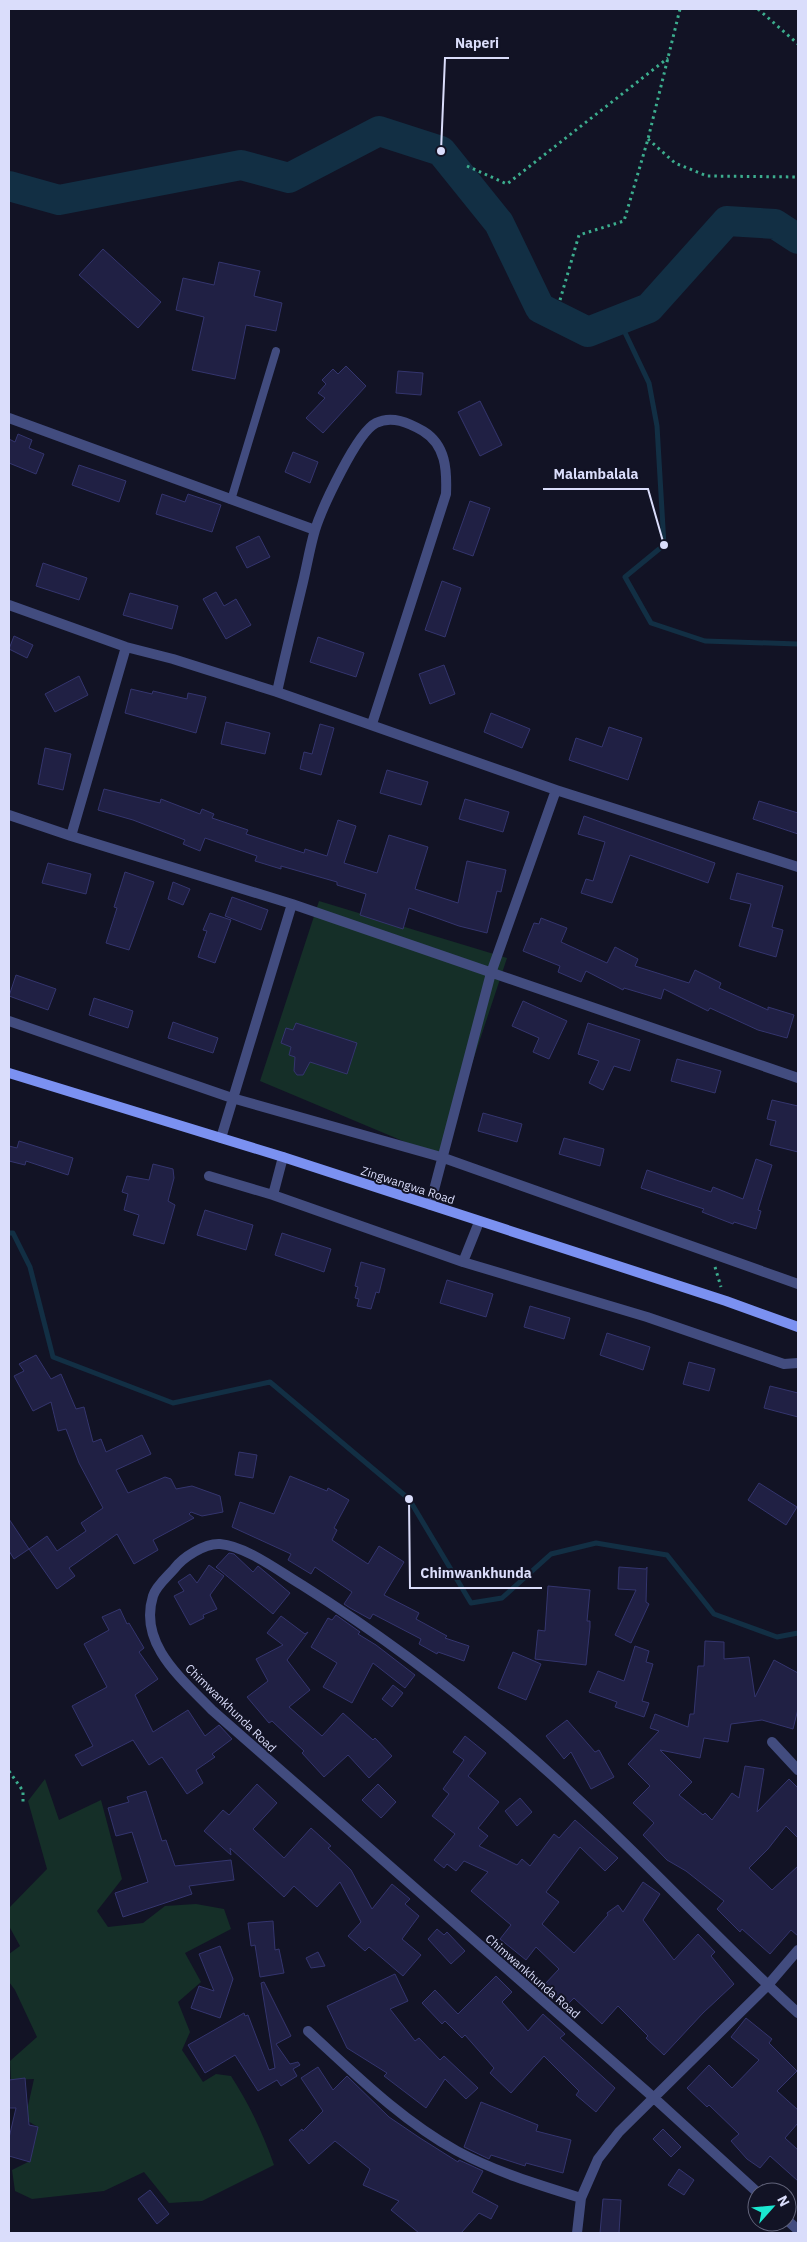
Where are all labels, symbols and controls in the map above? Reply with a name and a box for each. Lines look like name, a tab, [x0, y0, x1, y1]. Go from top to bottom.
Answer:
callout: Naperi	[445, 29, 509, 58]
text: Naperi	[455, 34, 499, 52]
callout: Malambalala	[543, 460, 648, 489]
text: Malambalala	[553, 465, 639, 483]
street label: Zingwangwa Road	[359, 1163, 457, 1207]
callout: Chimwankhunda	[410, 1559, 542, 1588]
text: Chimwankhunda	[420, 1564, 532, 1582]
street label: Chimwankhunda Road	[182, 1661, 280, 1755]
street label: Chimwankhunda Road	[483, 1931, 583, 2021]
north arrow	[747, 2182, 797, 2232]
text: N	[773, 2192, 794, 2210]

